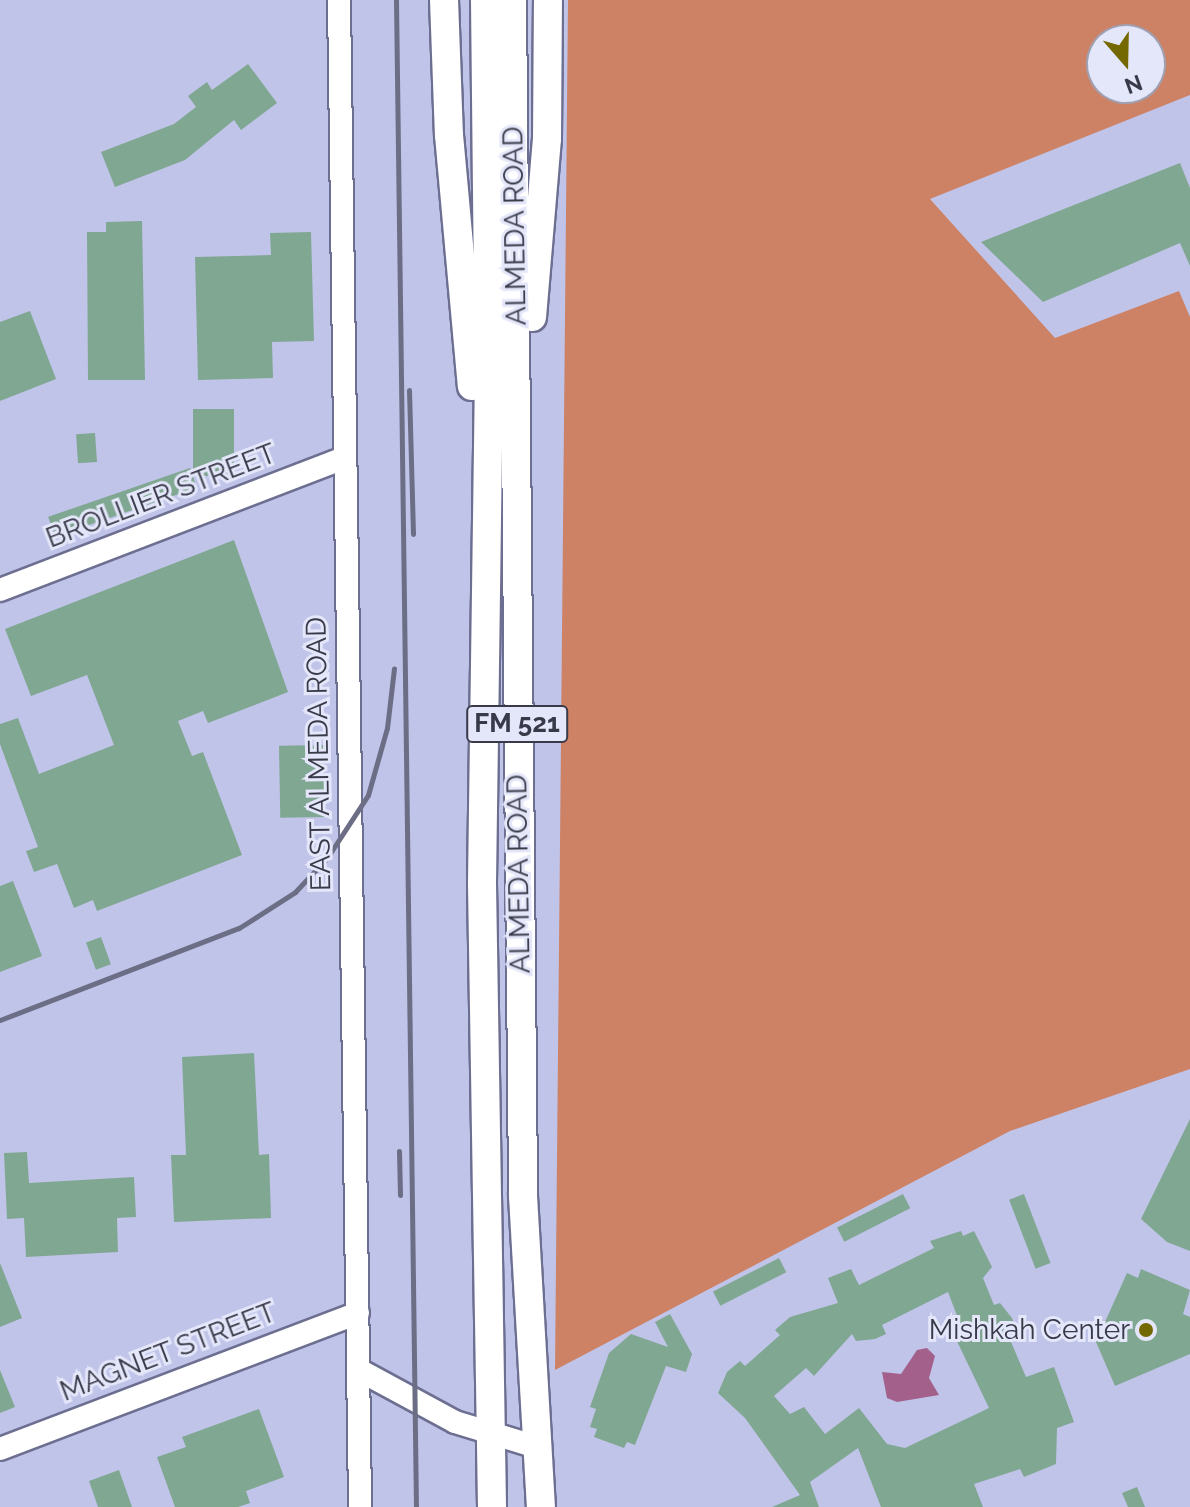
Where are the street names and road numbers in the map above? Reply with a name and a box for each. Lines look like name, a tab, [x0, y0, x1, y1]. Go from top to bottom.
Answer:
street label: ALMEDA ROAD	[496, 126, 534, 326]
street label: BROLLIER STREET	[41, 437, 281, 555]
street label: EAST ALMEDA ROAD	[300, 615, 338, 893]
road number: FM 521	[465, 702, 569, 746]
street label: ALMEDA ROAD	[500, 774, 538, 974]
street label: MAGNET STREET	[55, 1295, 281, 1409]

